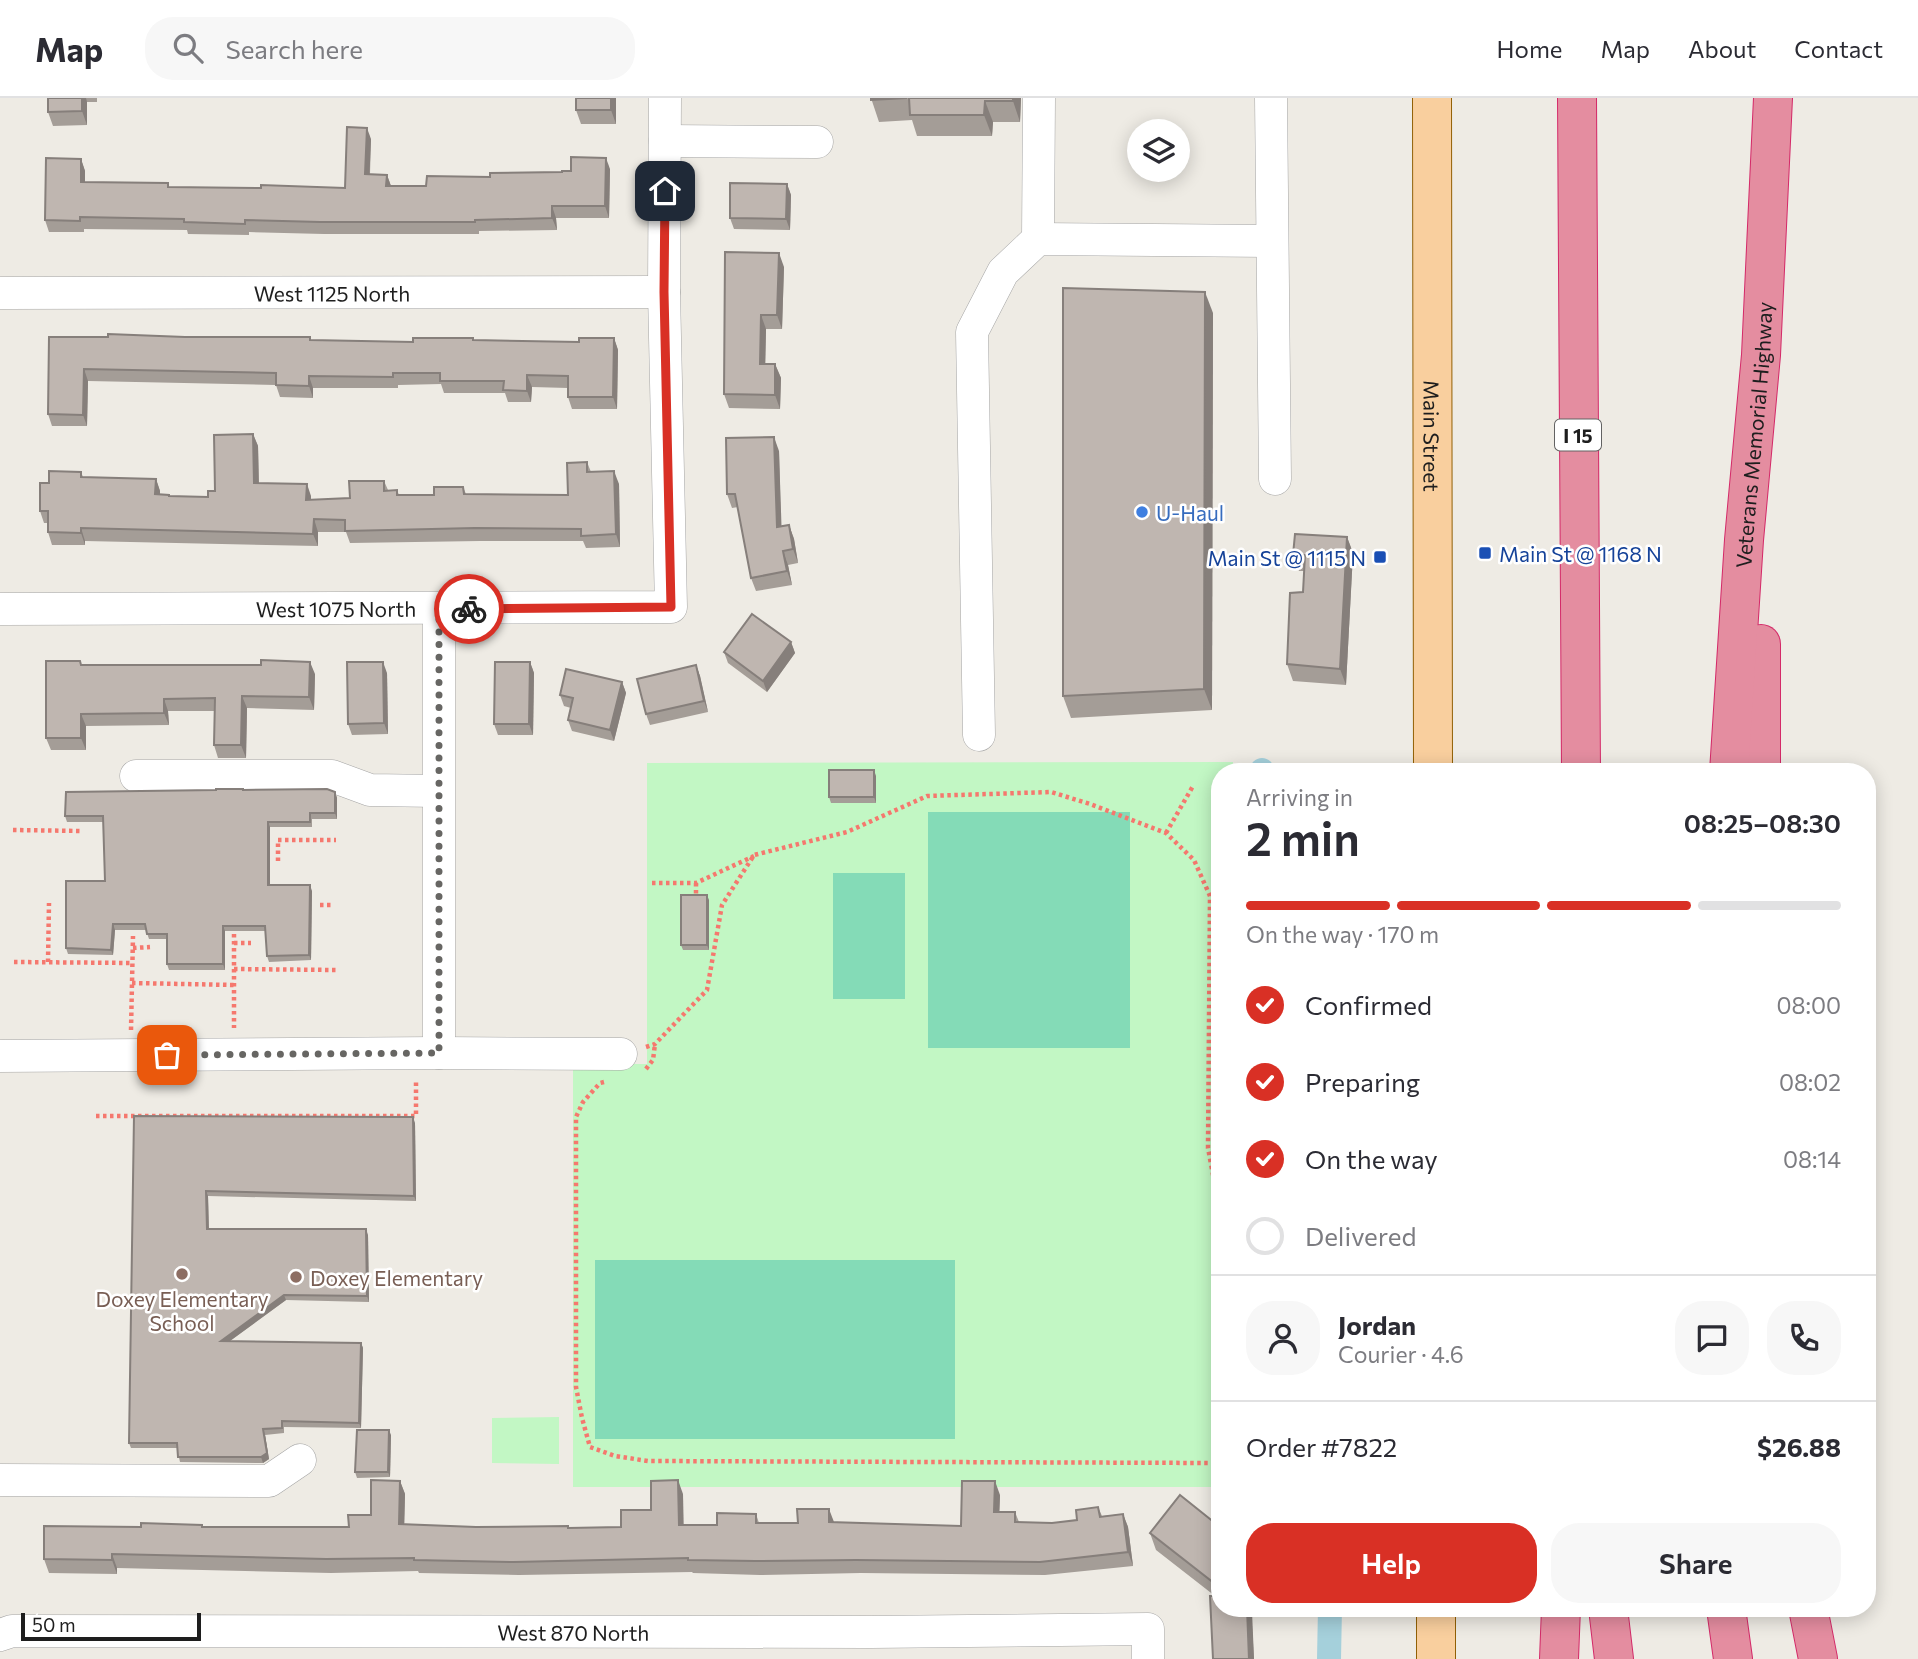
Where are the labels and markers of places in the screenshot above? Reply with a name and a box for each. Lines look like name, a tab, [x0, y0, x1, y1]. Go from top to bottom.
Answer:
pin	[635, 161, 695, 221]
place label: U-Haul	[1156, 500, 1224, 525]
marker: U-Haul	[1134, 504, 1150, 520]
place label: Main St @ 1168 N	[1499, 541, 1662, 566]
place label: Main St @ 1115 N	[1208, 545, 1366, 570]
marker: Main St @ 1168 N	[1477, 545, 1493, 561]
marker: Main St @ 1115 N	[1372, 549, 1388, 565]
pin	[137, 1025, 197, 1085]
place label: Doxey Elementary	[310, 1265, 483, 1290]
marker: Doxey Elementary School	[174, 1266, 190, 1282]
marker: Doxey Elementary	[288, 1269, 304, 1285]
place label: Doxey Elementary School	[95, 1286, 269, 1335]

